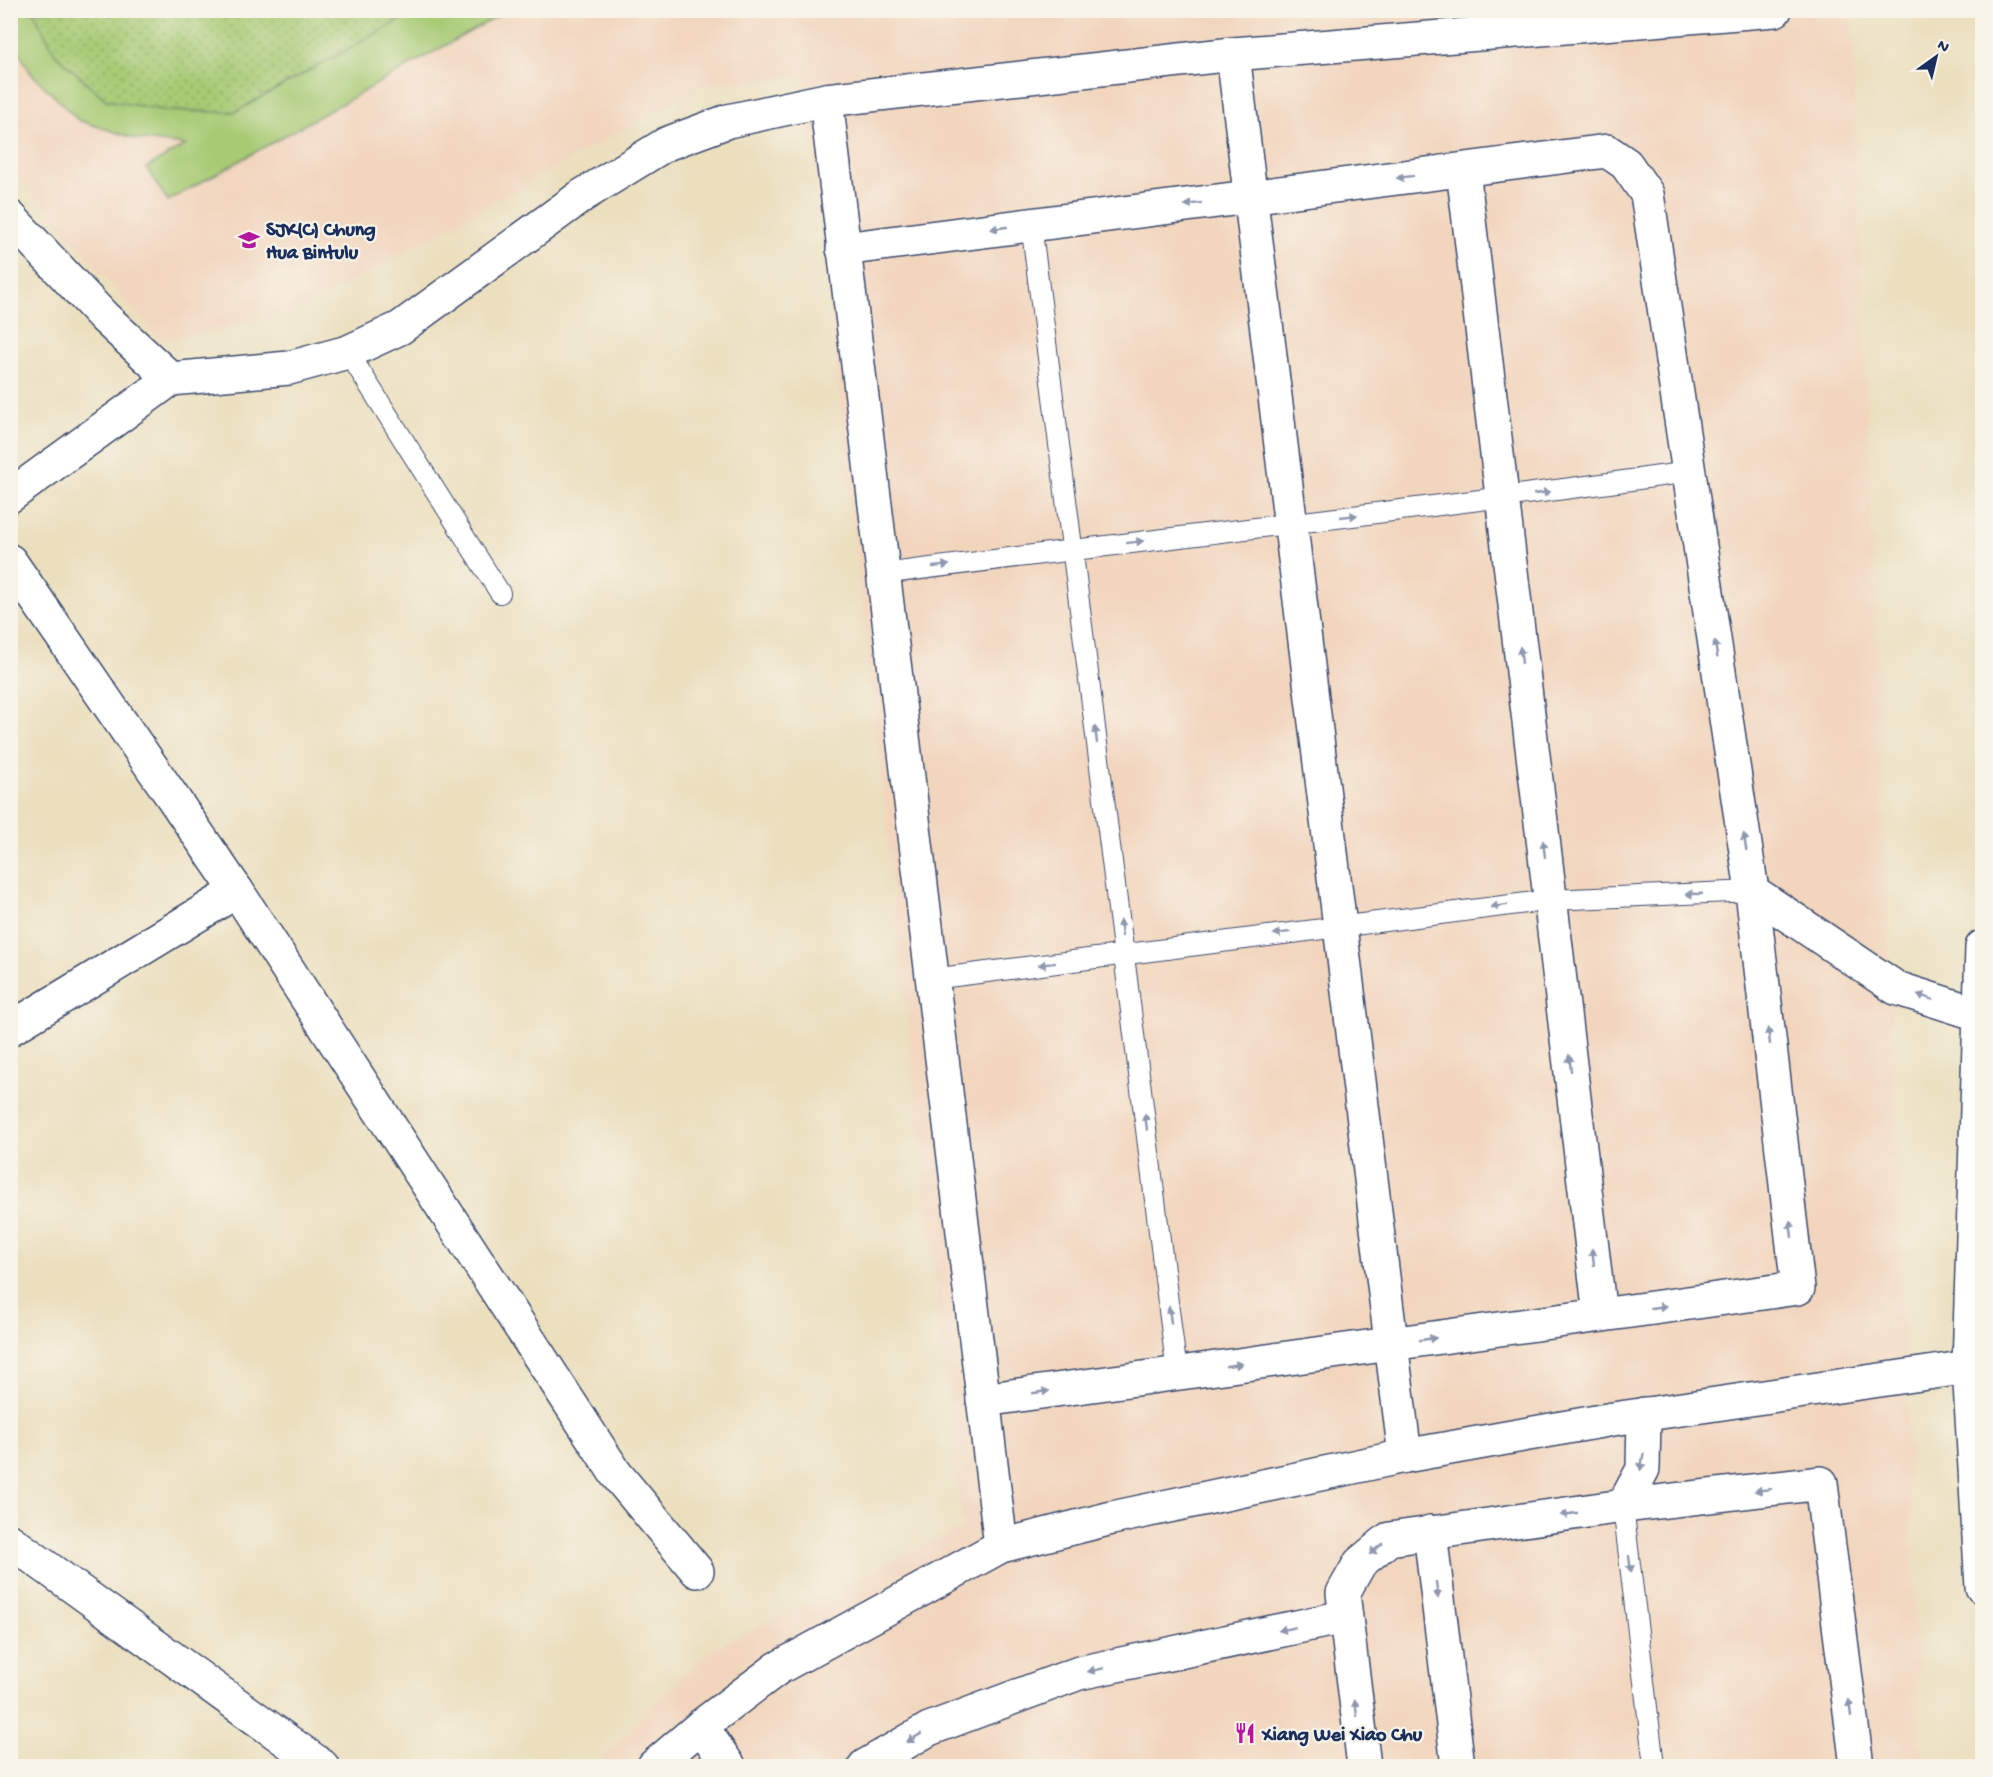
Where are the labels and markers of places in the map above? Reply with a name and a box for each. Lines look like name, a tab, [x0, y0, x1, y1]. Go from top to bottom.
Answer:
place label: SJK(C) Chung Hua Bintulu	[266, 220, 376, 266]
school or university icon: SJK(C) Chung Hua Bintulu	[237, 228, 261, 252]
restaurant icon: Xiang Wei Xiao Chu	[1233, 1721, 1257, 1745]
place label: Xiang Wei Xiao Chu	[1261, 1725, 1423, 1748]

